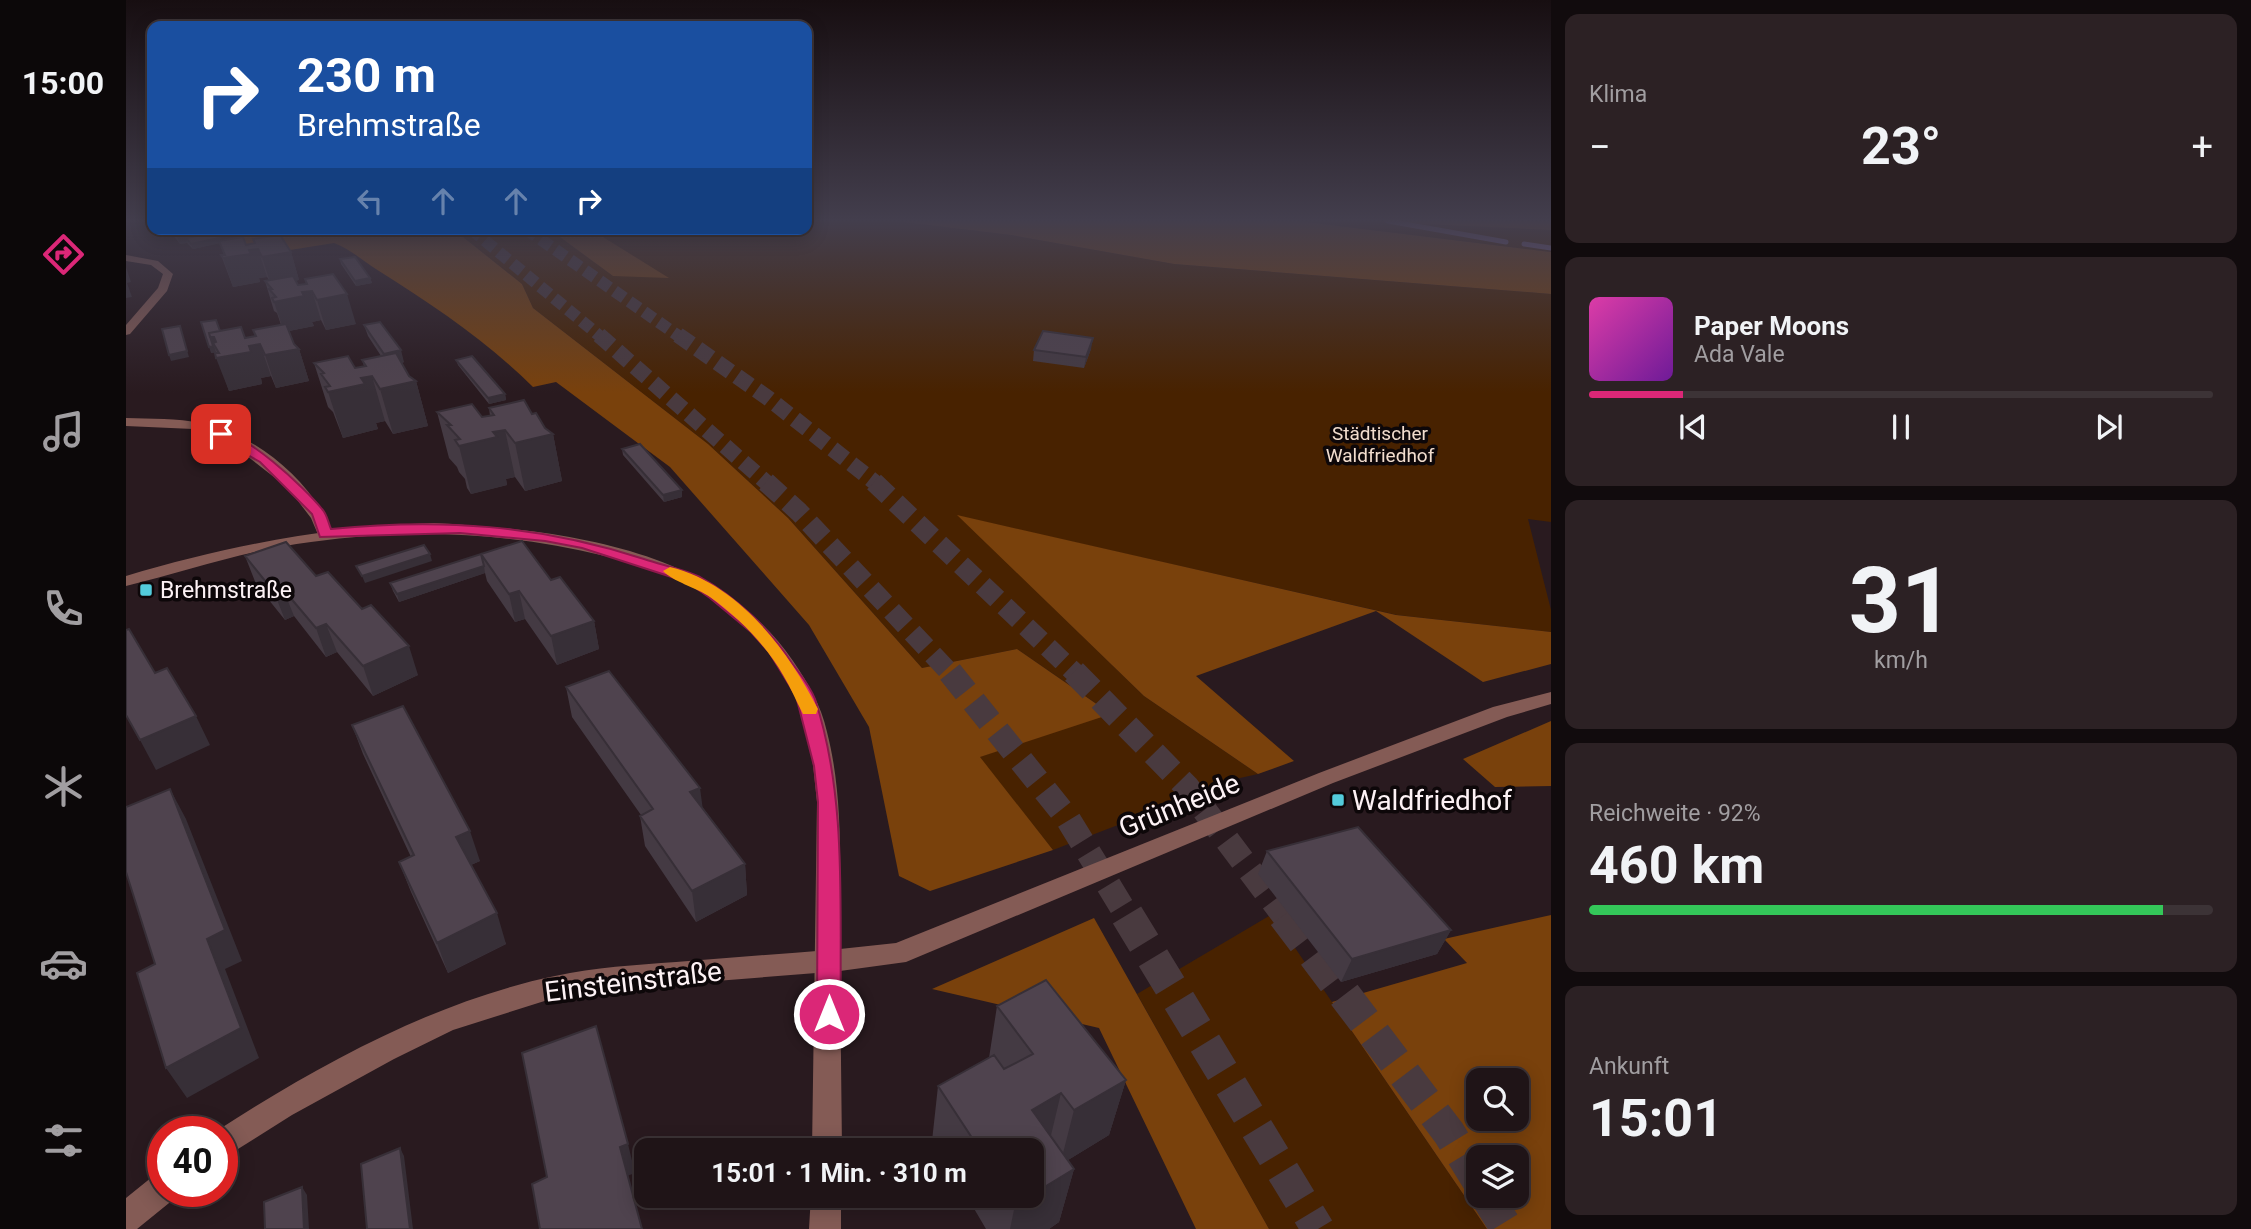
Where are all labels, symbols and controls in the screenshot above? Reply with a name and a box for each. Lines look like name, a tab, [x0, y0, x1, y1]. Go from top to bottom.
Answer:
text: 230 m	[297, 47, 436, 104]
icon: right	[182, 49, 273, 140]
text: 15:00	[22, 64, 104, 102]
text: Klima	[1589, 81, 1647, 108]
text: Brehmstraße	[297, 106, 481, 144]
text: 23°	[1861, 116, 1941, 177]
text: −	[1589, 125, 1611, 169]
text: +	[2191, 125, 2213, 169]
icon: left	[351, 182, 389, 220]
icon: ahead	[424, 182, 462, 220]
icon: ahead	[497, 182, 535, 220]
icon: right	[570, 182, 608, 220]
icon: directions	[39, 230, 88, 279]
text: Paper Moons	[1694, 311, 1849, 341]
text: Ada Vale	[1694, 341, 1785, 368]
pin	[191, 404, 251, 464]
icon: music	[39, 407, 88, 456]
icon: previous	[1674, 408, 1712, 446]
icon: pause	[1882, 408, 1920, 446]
icon: next	[2090, 408, 2128, 446]
icon: arrive	[202, 415, 240, 453]
park label: Städtischer Waldfriedhof	[1326, 422, 1435, 467]
text: 31	[1849, 548, 1953, 654]
place label: Brehmstraße	[160, 577, 292, 604]
marker: Brehmstraße	[138, 582, 154, 598]
icon: phone	[39, 584, 88, 633]
text: km/h	[1874, 647, 1928, 674]
icon: climate	[39, 762, 88, 811]
street label: Grünheide	[1114, 766, 1244, 845]
place label: Waldfriedhof	[1352, 784, 1512, 817]
marker: Waldfriedhof	[1330, 792, 1346, 808]
text: Reichweite · 92%	[1589, 800, 1761, 827]
text: 460 km	[1589, 835, 1764, 896]
icon: car	[39, 939, 88, 988]
street label: Einsteinstraße	[543, 954, 724, 1009]
position arrow	[792, 977, 866, 1051]
text: Ankunft	[1589, 1053, 1669, 1080]
map controls	[1466, 1068, 1529, 1208]
button: search	[1466, 1068, 1529, 1131]
text: 15:01	[1589, 1088, 1723, 1149]
icon: filters	[39, 1116, 88, 1165]
speed limit sign: 40	[147, 1116, 238, 1207]
button: layers	[1466, 1145, 1529, 1208]
text: 15:01 · 1 Min. · 310 m	[711, 1158, 967, 1188]

